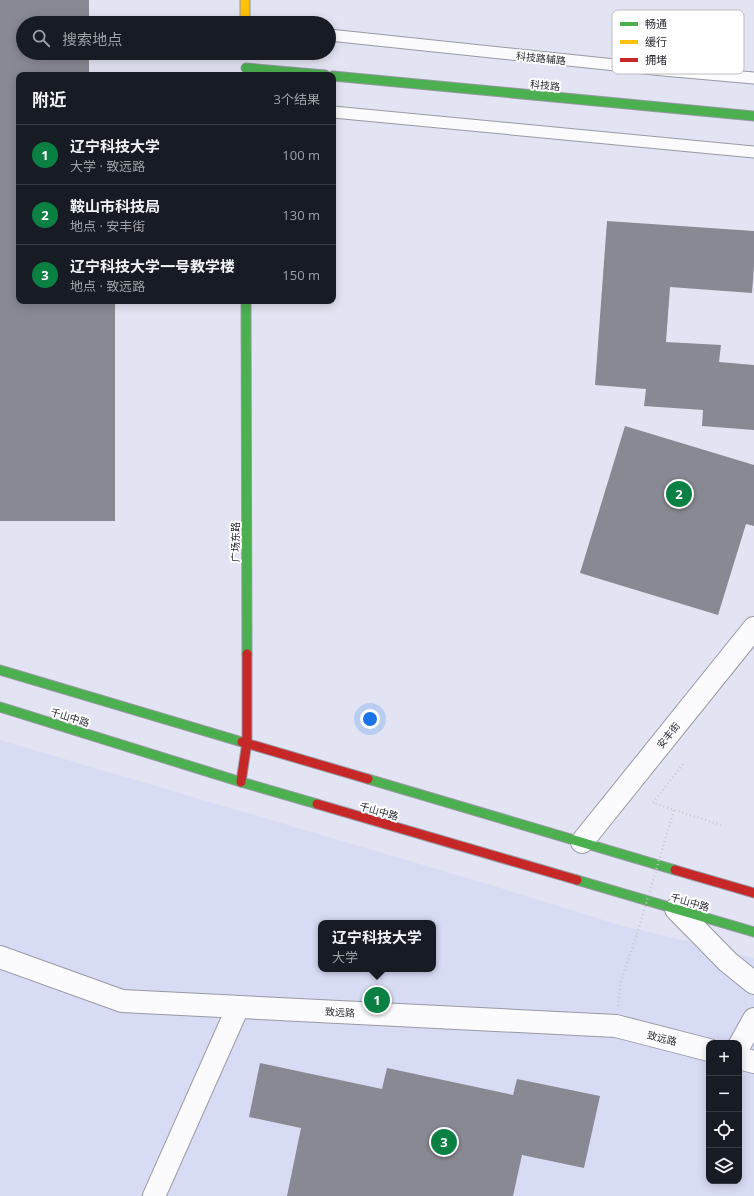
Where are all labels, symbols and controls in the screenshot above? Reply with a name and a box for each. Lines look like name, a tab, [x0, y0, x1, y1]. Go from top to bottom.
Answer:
legend	[612, 10, 744, 74]
search box	[16, 16, 336, 60]
text: 畅通	[645, 16, 667, 31]
icon: search	[30, 27, 52, 49]
text: 搜索地点	[62, 29, 122, 49]
text: 缓行	[645, 34, 667, 49]
street label: 科技路辅路	[515, 48, 567, 68]
text: 拥堵	[645, 52, 667, 67]
street label: 科技路	[529, 77, 561, 93]
text: 附近	[32, 88, 66, 111]
text: 3个结果	[274, 90, 320, 108]
text: 辽宁科技大学	[70, 136, 160, 156]
text: 1	[41, 146, 49, 164]
text: 100 m	[282, 146, 320, 164]
text: 大学 · 致远路	[70, 157, 145, 175]
text: 鞍山市科技局	[70, 196, 160, 216]
text: 2	[41, 206, 49, 224]
text: 130 m	[282, 206, 320, 224]
text: 地点 · 安丰街	[70, 217, 145, 235]
text: 辽宁科技大学一号教学楼	[70, 256, 235, 276]
text: 3	[41, 266, 49, 284]
text: 150 m	[282, 266, 320, 284]
text: 地点 · 致远路	[70, 277, 145, 295]
pin: 2	[666, 479, 692, 509]
street label: 广场东路	[228, 522, 242, 562]
street label: 千山中路	[49, 704, 91, 730]
your location	[360, 709, 380, 729]
street label: 安丰街	[653, 719, 683, 751]
street label: 千山中路	[358, 799, 400, 823]
street label: 千山中路	[669, 890, 711, 914]
popup	[318, 920, 436, 972]
text: 辽宁科技大学	[332, 927, 422, 947]
text: 大学	[332, 948, 358, 966]
pin: 1	[364, 985, 390, 1015]
street label: 致远路	[325, 1004, 355, 1020]
street label: 致远路	[646, 1028, 678, 1048]
map controls	[706, 1040, 742, 1184]
button: +	[706, 1040, 742, 1076]
button: −	[706, 1076, 742, 1112]
button: locate	[706, 1112, 742, 1148]
pin: 3	[431, 1127, 457, 1157]
button: layers	[706, 1148, 742, 1184]

